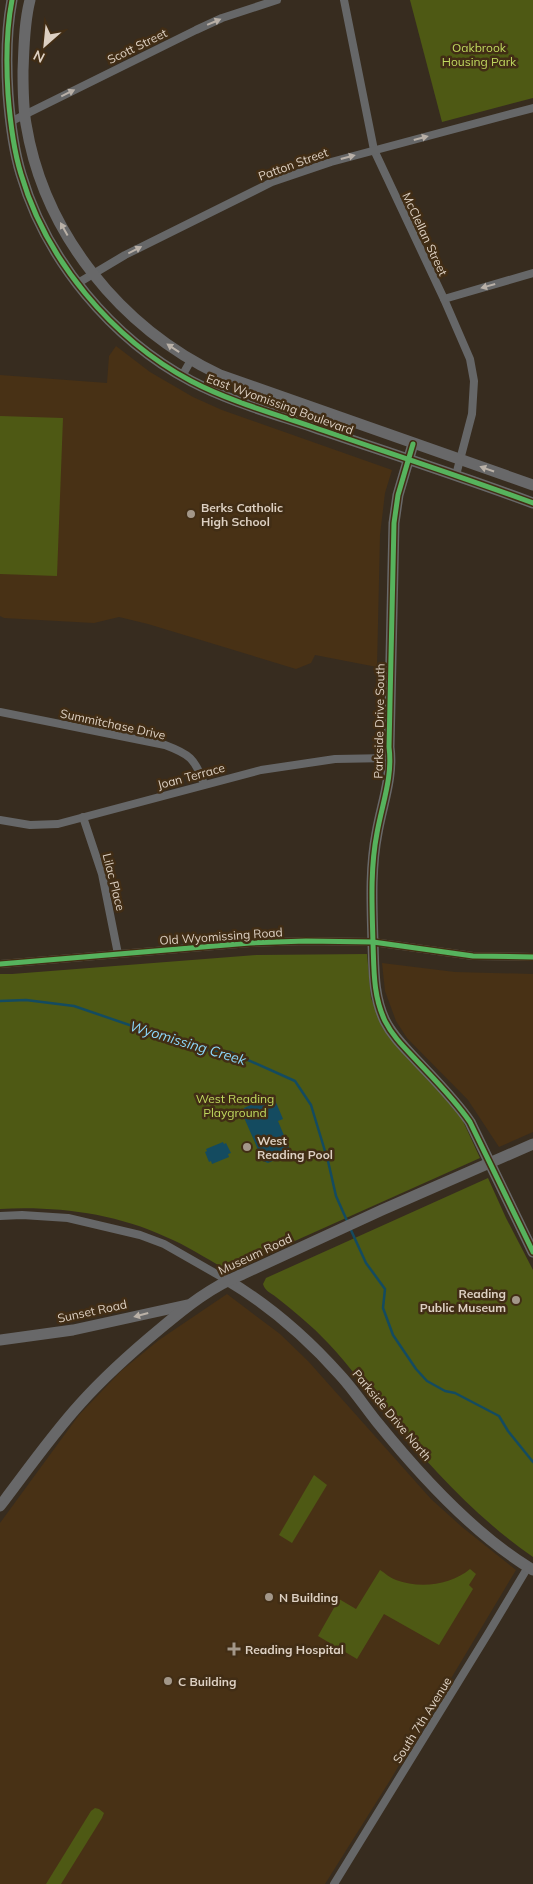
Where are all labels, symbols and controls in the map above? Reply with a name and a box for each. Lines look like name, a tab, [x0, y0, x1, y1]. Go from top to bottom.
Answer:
one-way arrow	[207, 17, 221, 25]
north arrow	[20, 20, 70, 70]
street label: Scott Street	[105, 25, 169, 67]
park label: Oakbrook Housing Park	[442, 40, 517, 69]
text: N	[30, 46, 48, 67]
one-way arrow	[60, 89, 75, 97]
one-way arrow	[414, 134, 429, 142]
street label: Patton Street	[256, 144, 330, 184]
one-way arrow	[341, 153, 356, 161]
street label: McClellan Street	[399, 190, 451, 278]
one-way arrow	[60, 223, 69, 236]
one-way arrow	[128, 246, 143, 254]
one-way arrow	[481, 283, 496, 291]
one-way arrow	[166, 343, 180, 353]
street label: East Wyomissing Boulevard	[204, 370, 356, 438]
one-way arrow	[479, 465, 494, 473]
place label: Berks Catholic High School	[201, 500, 283, 529]
marker: Berks Catholic High School	[185, 508, 197, 520]
street label: Parkside Drive South	[370, 663, 388, 779]
street label: Summitchase Drive	[59, 706, 167, 742]
street label: Joan Terrace	[156, 760, 226, 792]
street label: Lilac Place	[100, 852, 128, 912]
street label: Old Wyomissing Road	[159, 924, 283, 948]
water label: Wyomissing Creek	[128, 1017, 249, 1069]
park label: West Reading Playground	[196, 1091, 274, 1120]
place label: West Reading Pool	[257, 1133, 333, 1162]
marker: West Reading Pool	[241, 1141, 253, 1153]
street label: Museum Road	[216, 1230, 294, 1278]
place label: Reading Public Museum	[420, 1286, 506, 1315]
marker: Reading Public Museum	[510, 1294, 522, 1306]
street label: Sunset Road	[56, 1296, 128, 1326]
one-way arrow	[134, 1311, 149, 1319]
street label: Parkside Drive North	[349, 1366, 435, 1464]
place label: N Building	[279, 1590, 338, 1605]
marker: N Building	[263, 1591, 275, 1603]
marker: Reading Hospital	[227, 1642, 241, 1656]
place label: Reading Hospital	[245, 1642, 344, 1657]
place label: C Building	[178, 1674, 236, 1689]
street label: South 7th Avenue	[389, 1674, 455, 1766]
marker: C Building	[162, 1675, 174, 1687]

